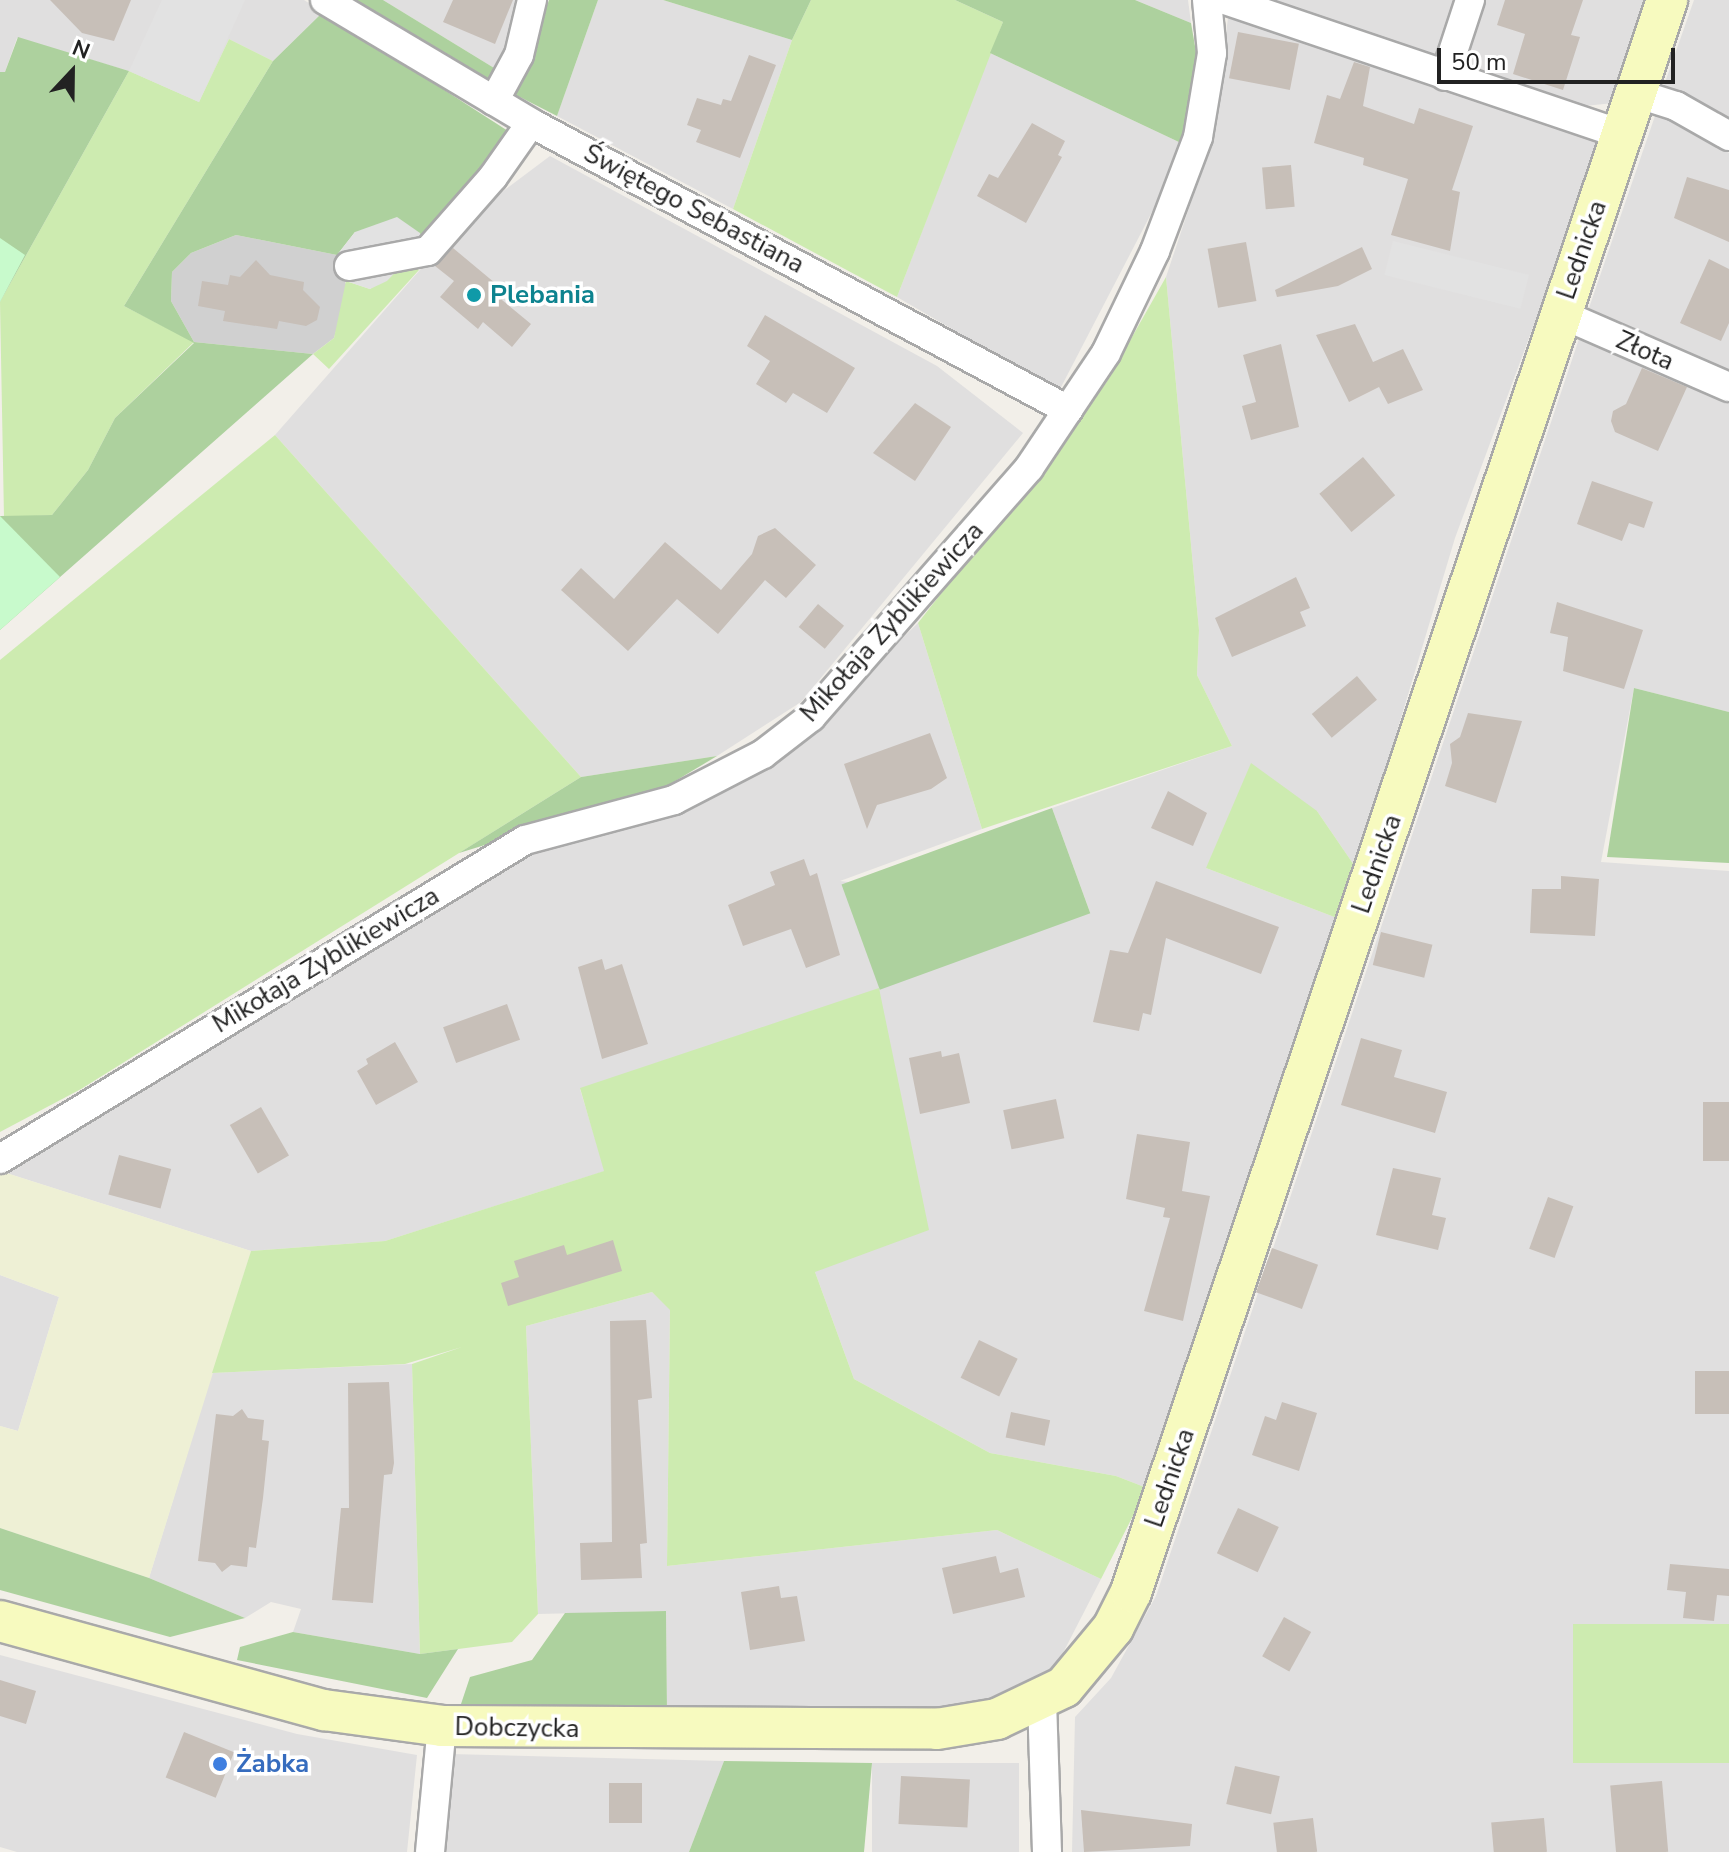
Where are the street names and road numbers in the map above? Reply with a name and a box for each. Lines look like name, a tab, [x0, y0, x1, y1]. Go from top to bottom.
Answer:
street label: Świętego Sebastiana	[578, 138, 810, 280]
street label: Lednicka	[1551, 196, 1613, 304]
street label: Złota	[1611, 325, 1679, 377]
street label: Mikołaja Zyblikiewicza	[794, 515, 990, 729]
street label: Lednicka	[1346, 810, 1408, 918]
street label: Mikołaja Zyblikiewicza	[207, 880, 445, 1040]
street label: Lednicka	[1139, 1424, 1201, 1532]
street label: Dobczycka	[454, 1711, 580, 1745]

